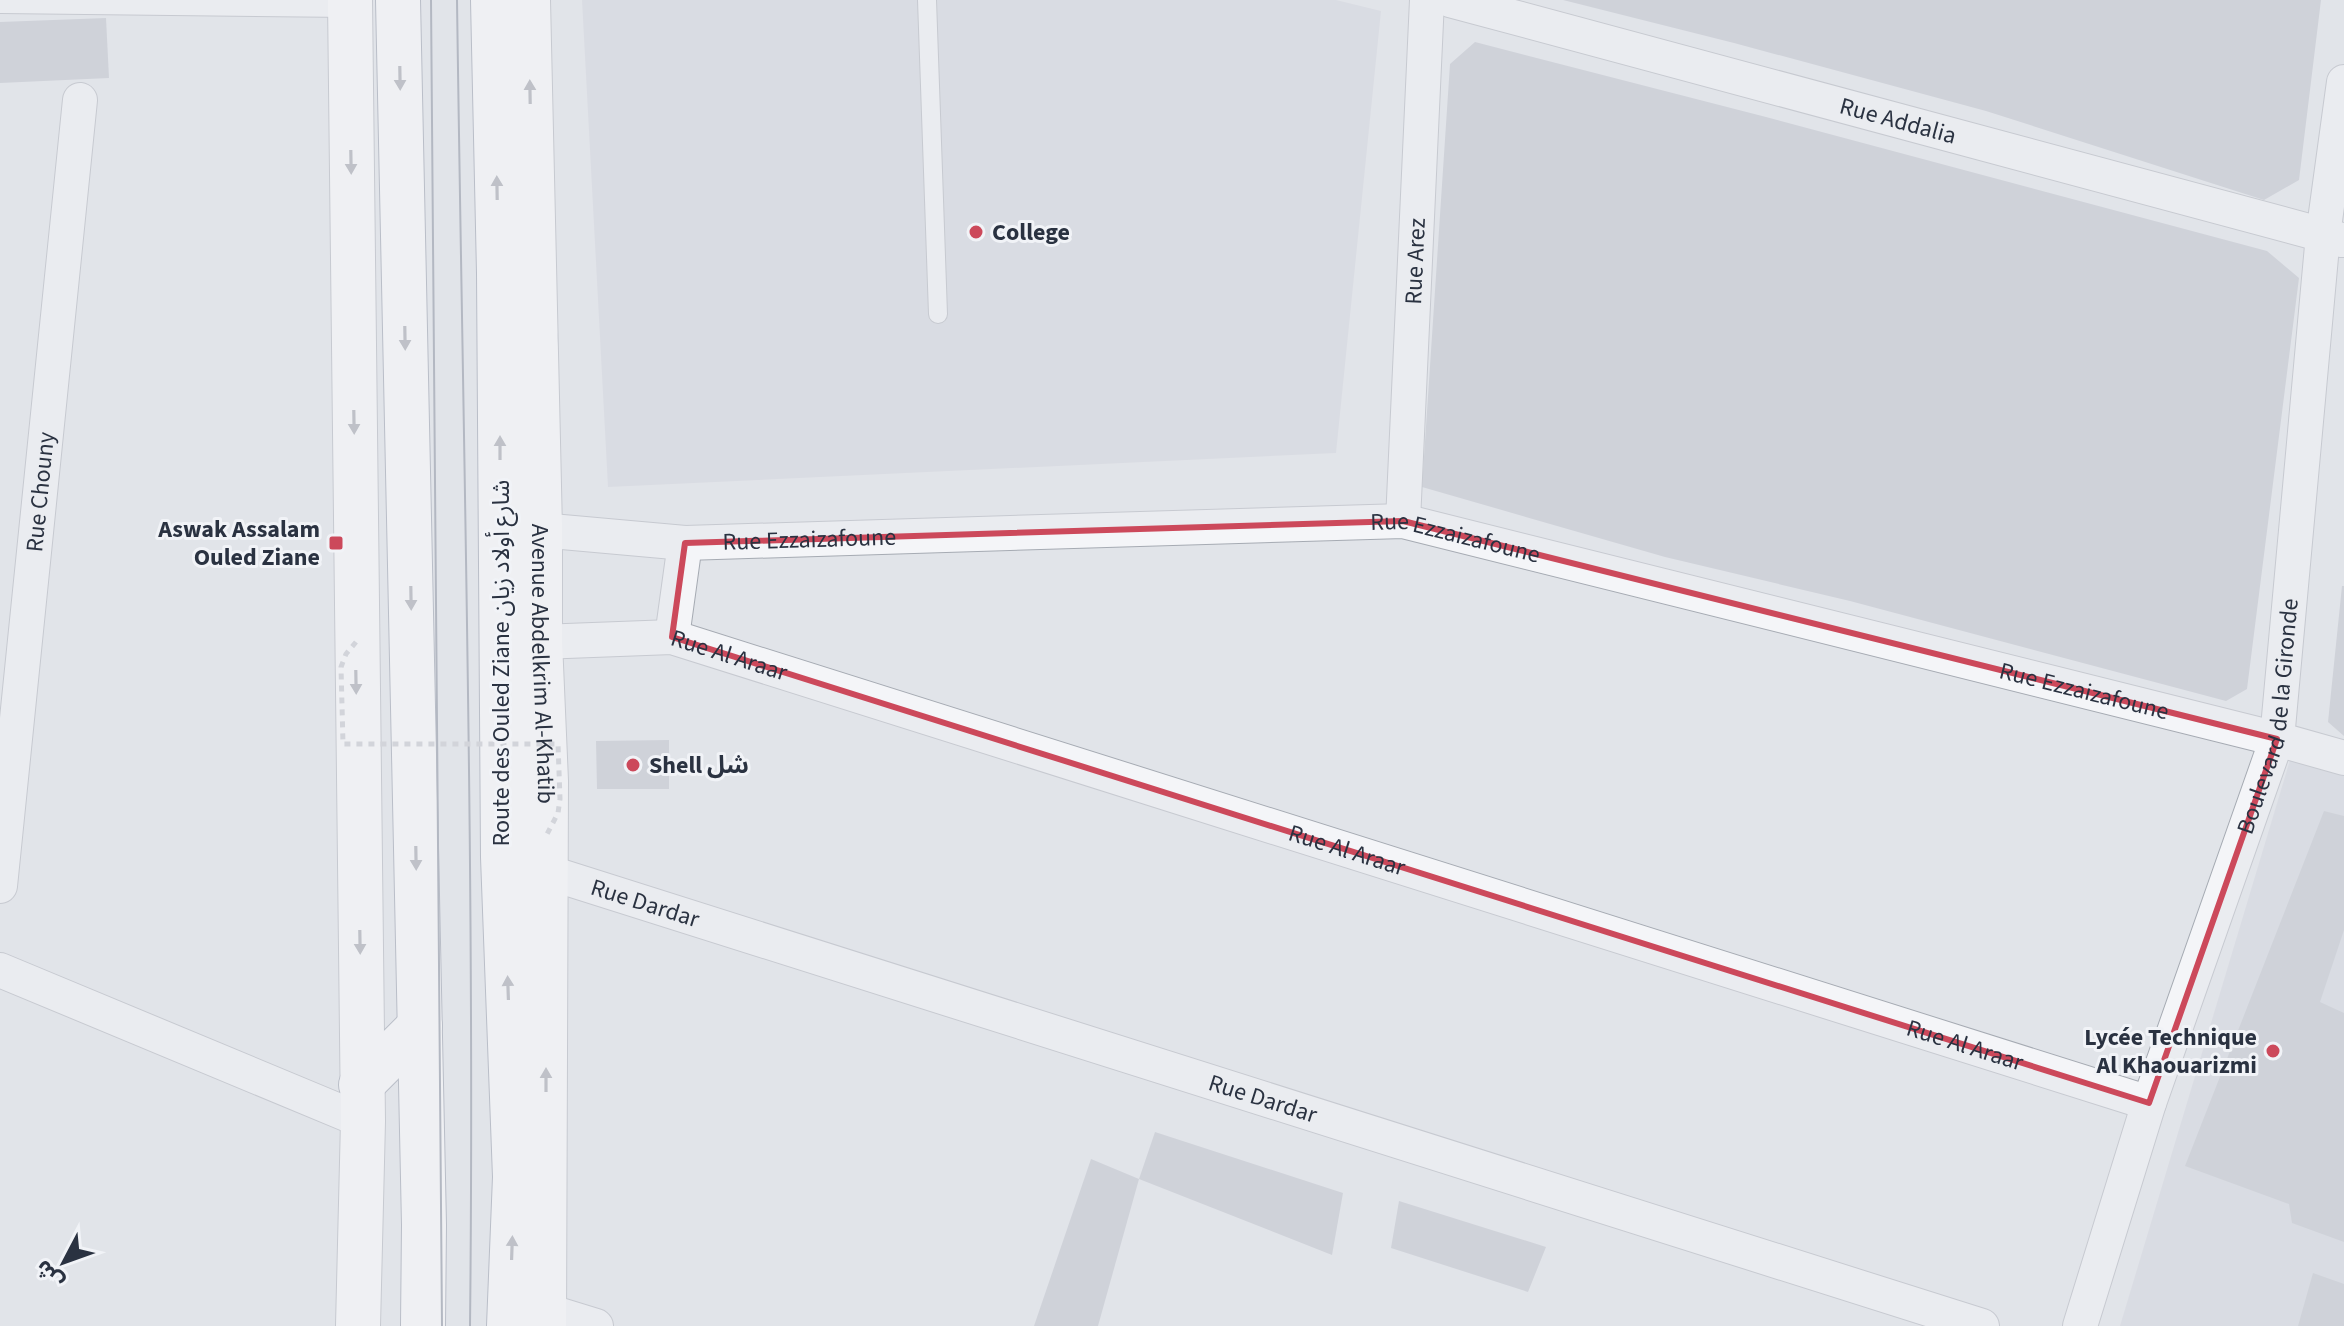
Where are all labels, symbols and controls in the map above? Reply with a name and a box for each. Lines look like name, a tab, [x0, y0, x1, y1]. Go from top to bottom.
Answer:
one-way arrow	[394, 66, 406, 91]
one-way arrow	[523, 79, 536, 104]
street label: Rue Addalia	[1836, 88, 1960, 153]
one-way arrow	[345, 150, 357, 175]
one-way arrow	[490, 175, 503, 200]
place label: College	[992, 215, 1070, 250]
street label: Rue Arez	[1395, 217, 1434, 305]
marker: College	[967, 223, 985, 241]
one-way arrow	[399, 326, 412, 351]
one-way arrow	[348, 410, 360, 435]
street label: Rue Chouny	[17, 430, 64, 554]
one-way arrow	[494, 435, 506, 460]
street label: Route des Ouled Ziane شارع أولاد زيان	[484, 480, 519, 846]
street label: Rue Ezzaizafoune	[1370, 503, 1544, 572]
place label: Aswak Assalam Ouled Ziane	[157, 512, 320, 575]
street label: Rue Ezzaizafoune	[722, 519, 897, 559]
street label: Avenue Abdelkrim Al-Khatib	[523, 524, 564, 804]
marker: Aswak Assalam Ouled Ziane	[327, 534, 345, 552]
one-way arrow	[405, 586, 417, 611]
street label: Boulevard de la Gironde	[2227, 597, 2307, 839]
street label: Rue Al Araar	[666, 620, 793, 690]
street label: Rue Ezzaizafoune	[1996, 653, 2173, 729]
one-way arrow	[350, 670, 363, 695]
place label: Shell شل	[649, 748, 749, 783]
marker: Shell شل	[624, 756, 642, 774]
street label: Rue Al Araar	[1284, 815, 1411, 885]
one-way arrow	[410, 846, 423, 871]
street label: Rue Dardar	[586, 869, 704, 937]
one-way arrow	[354, 930, 366, 955]
one-way arrow	[501, 975, 514, 1000]
street label: Rue Al Araar	[1902, 1010, 2029, 1080]
place label: Lycée Technique Al Khaouarizmi	[2084, 1020, 2257, 1083]
marker: Lycée Technique Al Khaouarizmi	[2264, 1042, 2282, 1060]
street label: Rue Dardar	[1204, 1065, 1322, 1132]
one-way arrow	[540, 1067, 552, 1092]
north arrow	[24, 1222, 104, 1302]
one-way arrow	[506, 1235, 519, 1260]
text: ش	[28, 1253, 72, 1296]

